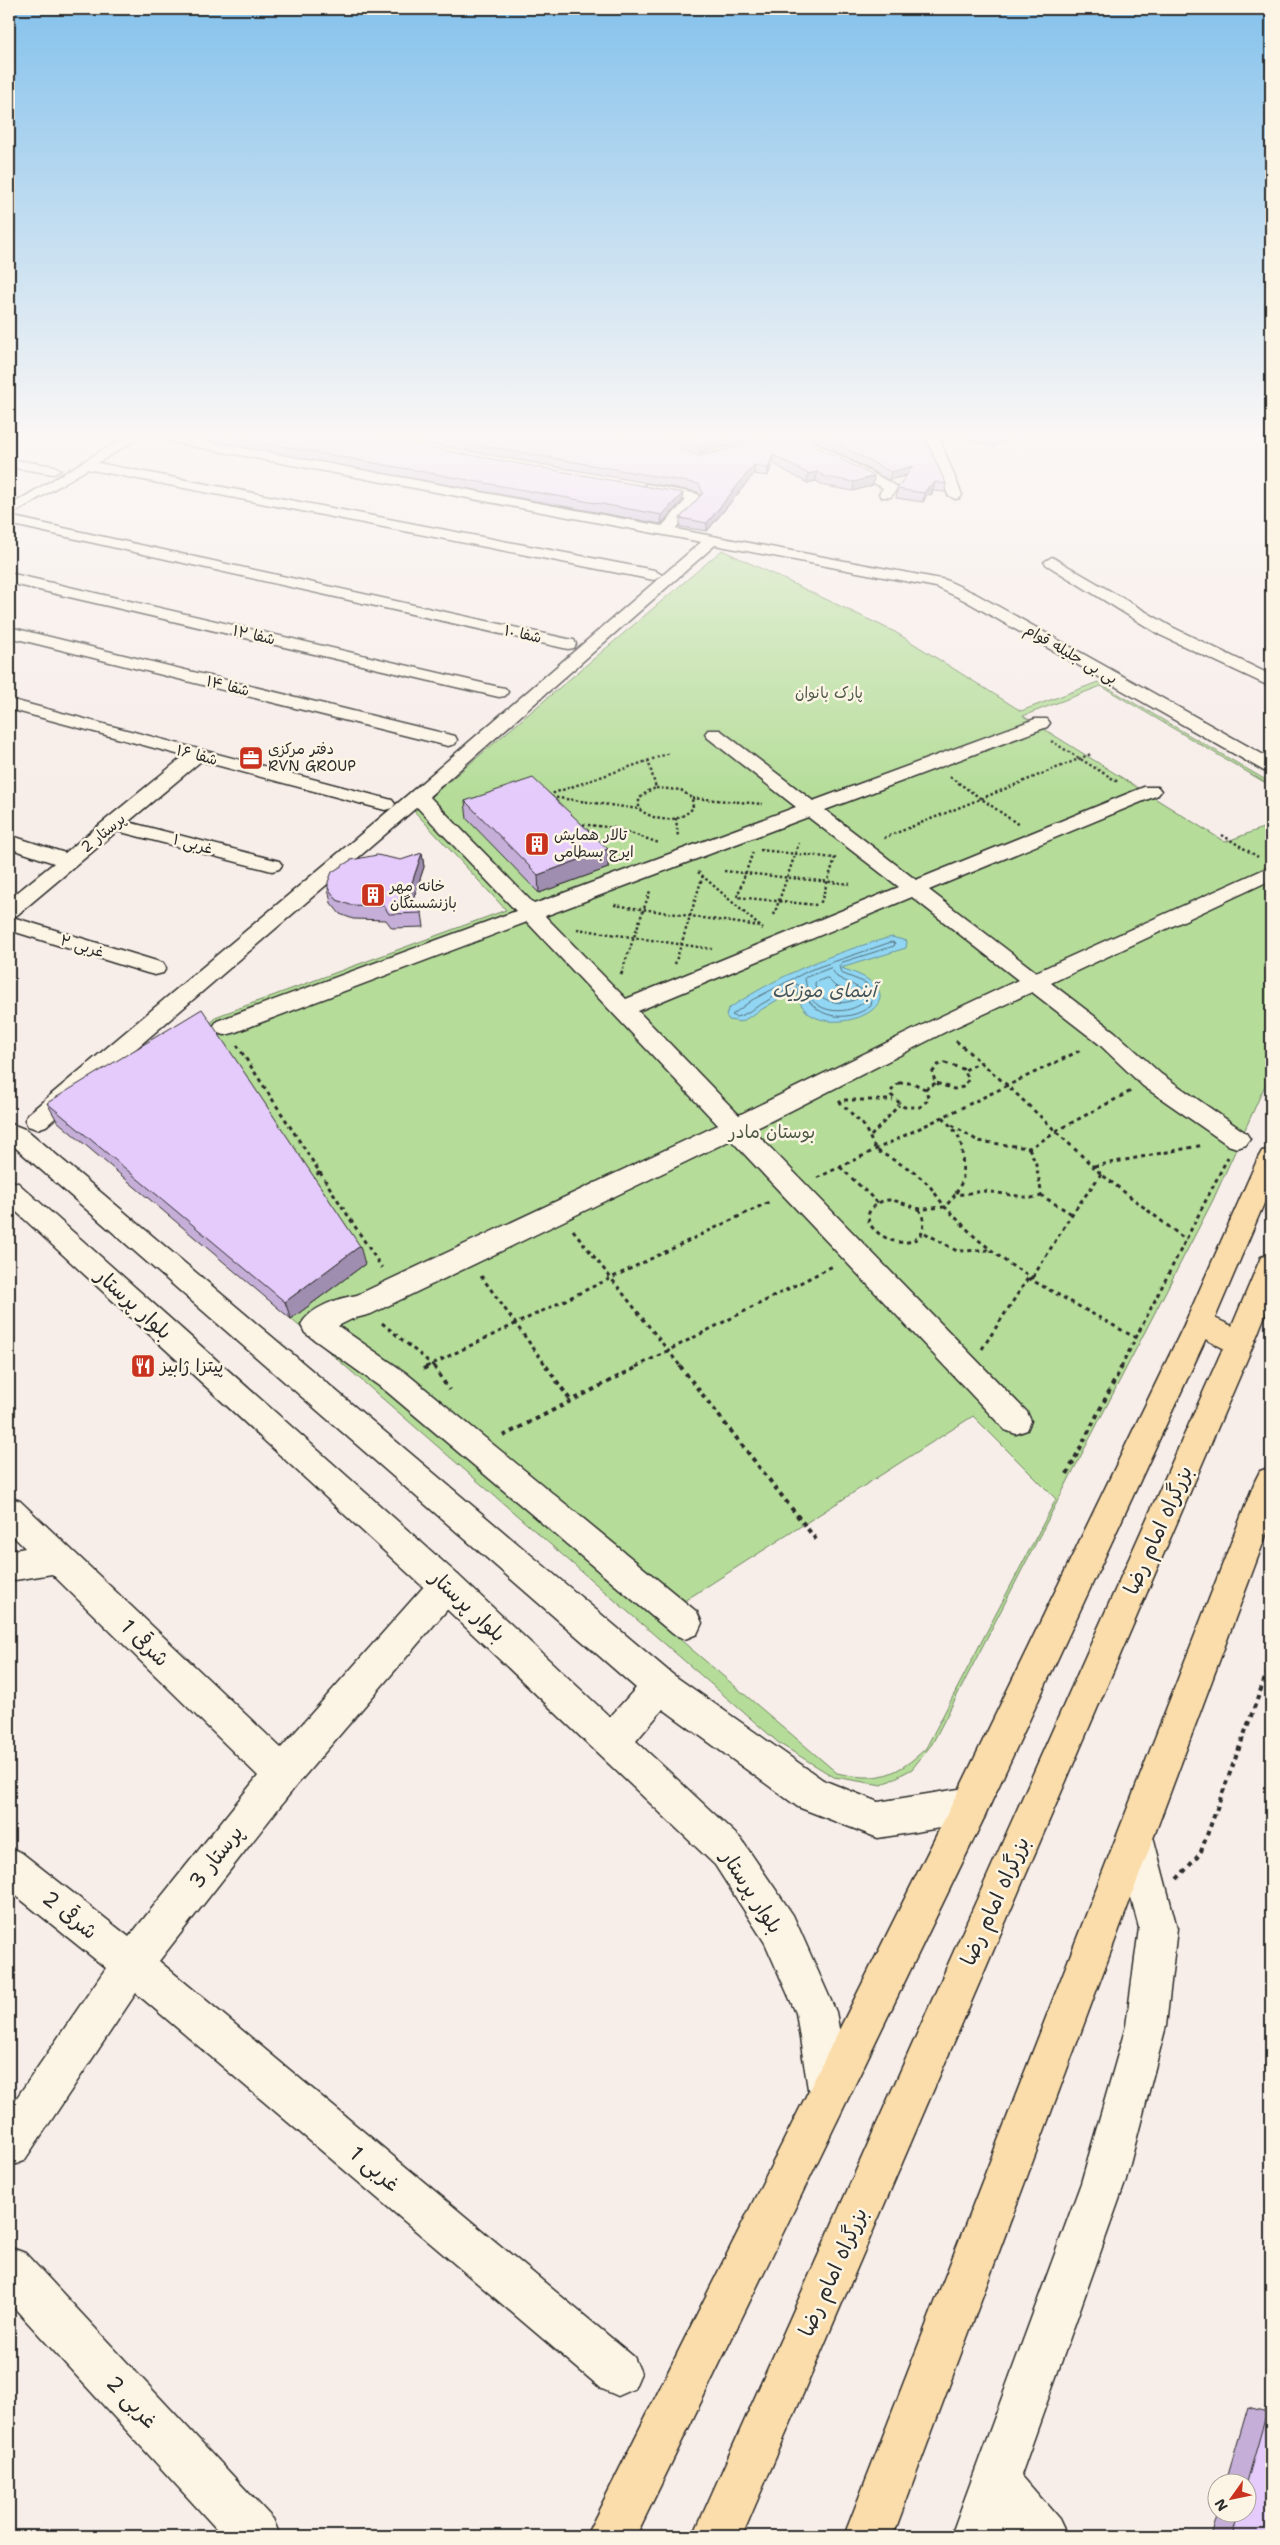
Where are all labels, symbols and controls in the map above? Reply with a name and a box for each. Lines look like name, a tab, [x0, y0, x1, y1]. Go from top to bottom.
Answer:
street label: بی بی جلیله قوام	[1020, 619, 1121, 690]
street label: شفا ۱۲	[231, 620, 277, 650]
street label: شفا ۱۰	[502, 620, 544, 648]
street label: شفا ۱۴	[204, 671, 252, 701]
park label: پارک بانوان	[795, 683, 863, 703]
place label: دفتر مرکزی RVN GROUP	[268, 739, 356, 776]
street label: شفا ۱۶	[174, 740, 220, 770]
office icon: دفتر مرکزی RVN GROUP	[238, 745, 264, 771]
street label: پرستار 2	[76, 809, 130, 857]
place label: تالار همایش ایرج بسطامی	[554, 825, 634, 862]
street label: ۱ غربی	[171, 829, 215, 859]
building icon: تالار همایش ایرج بسطامی	[524, 831, 550, 857]
place label: خانه مهر بازنشستگان	[388, 876, 457, 913]
building icon: خانه مهر بازنشستگان	[360, 882, 386, 908]
street label: ۲ غربی	[58, 930, 106, 962]
water label: آبنمای موزیک	[772, 978, 881, 1003]
park label: بوستان مادر	[727, 1120, 815, 1144]
street label: بلوار پرستار	[88, 1261, 178, 1346]
restaurant icon: پیتزا ژابیز	[130, 1353, 156, 1379]
place label: پیتزا ژابیز	[158, 1354, 224, 1378]
street label: بزرگراه امام رضا	[1117, 1461, 1201, 1600]
street label: بلوار پرستار	[423, 1562, 512, 1648]
street label: شرقی 1	[115, 1613, 175, 1673]
street label: پرستار 3	[183, 1820, 249, 1894]
street label: بزرگراه امام رضا	[954, 1832, 1038, 1971]
street label: بلوار پرستار	[714, 1843, 789, 1939]
street label: شرقی 2	[37, 1884, 103, 1946]
street label: غربی 1	[344, 2140, 406, 2198]
street label: بزرگراه امام رضا	[792, 2203, 876, 2342]
street label: غربی 2	[100, 2369, 164, 2435]
north arrow	[1208, 2472, 1258, 2522]
text: N	[1211, 2496, 1232, 2515]

